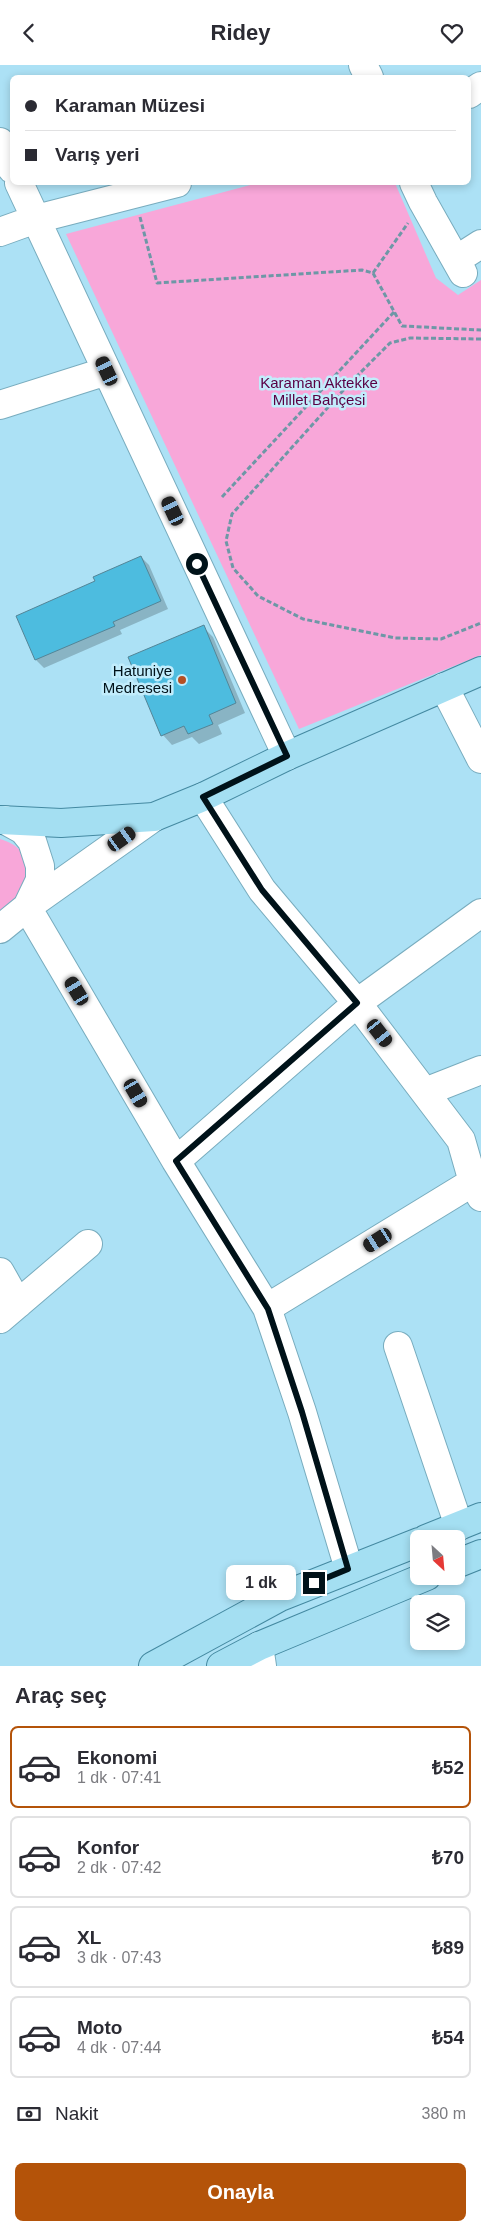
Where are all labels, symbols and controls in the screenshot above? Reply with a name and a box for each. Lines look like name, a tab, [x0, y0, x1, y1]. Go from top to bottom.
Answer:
icon: back	[15, 19, 43, 47]
icon: heart	[438, 19, 466, 47]
text: Ridey	[211, 20, 270, 45]
text: Karaman Müzesi	[55, 95, 205, 116]
text: Varış yeri	[55, 144, 140, 165]
car	[93, 354, 120, 388]
park label: Karaman Aktekke Millet Bahçesi	[260, 374, 378, 408]
car	[159, 494, 186, 528]
route start	[186, 553, 208, 575]
place label: Hatuniye Medresesi	[103, 662, 172, 696]
marker: Hatuniye Medresesi	[176, 674, 188, 686]
car	[105, 824, 138, 854]
car	[62, 974, 91, 1008]
car	[364, 1017, 395, 1049]
car	[122, 1076, 149, 1110]
car	[361, 1226, 394, 1254]
north arrow	[410, 1530, 465, 1585]
map controls	[410, 1530, 465, 1650]
callout: 1 dk	[226, 1565, 296, 1601]
route end	[303, 1572, 325, 1594]
text: 1 dk	[245, 1574, 277, 1591]
button: layers	[410, 1595, 465, 1650]
text: Araç seç	[15, 1683, 107, 1708]
icon: car	[17, 1745, 62, 1790]
text: Ekonomi	[77, 1747, 157, 1768]
text: ₺52	[432, 1757, 464, 1778]
text: 1 dk · 07:41	[77, 1769, 162, 1786]
icon: car	[17, 1835, 62, 1880]
text: Konfor	[77, 1837, 139, 1858]
text: ₺70	[432, 1847, 464, 1868]
text: 2 dk · 07:42	[77, 1859, 162, 1876]
icon: car	[17, 1925, 62, 1970]
text: XL	[77, 1927, 101, 1948]
text: ₺89	[432, 1937, 464, 1958]
text: 3 dk · 07:43	[77, 1949, 162, 1966]
icon: car	[17, 2015, 62, 2060]
text: Moto	[77, 2017, 122, 2038]
text: ₺54	[432, 2027, 464, 2048]
text: 4 dk · 07:44	[77, 2039, 162, 2056]
icon: cash	[15, 2100, 43, 2128]
text: Nakit	[55, 2103, 98, 2124]
text: 380 m	[422, 2105, 466, 2122]
button: Onayla	[15, 2163, 466, 2221]

